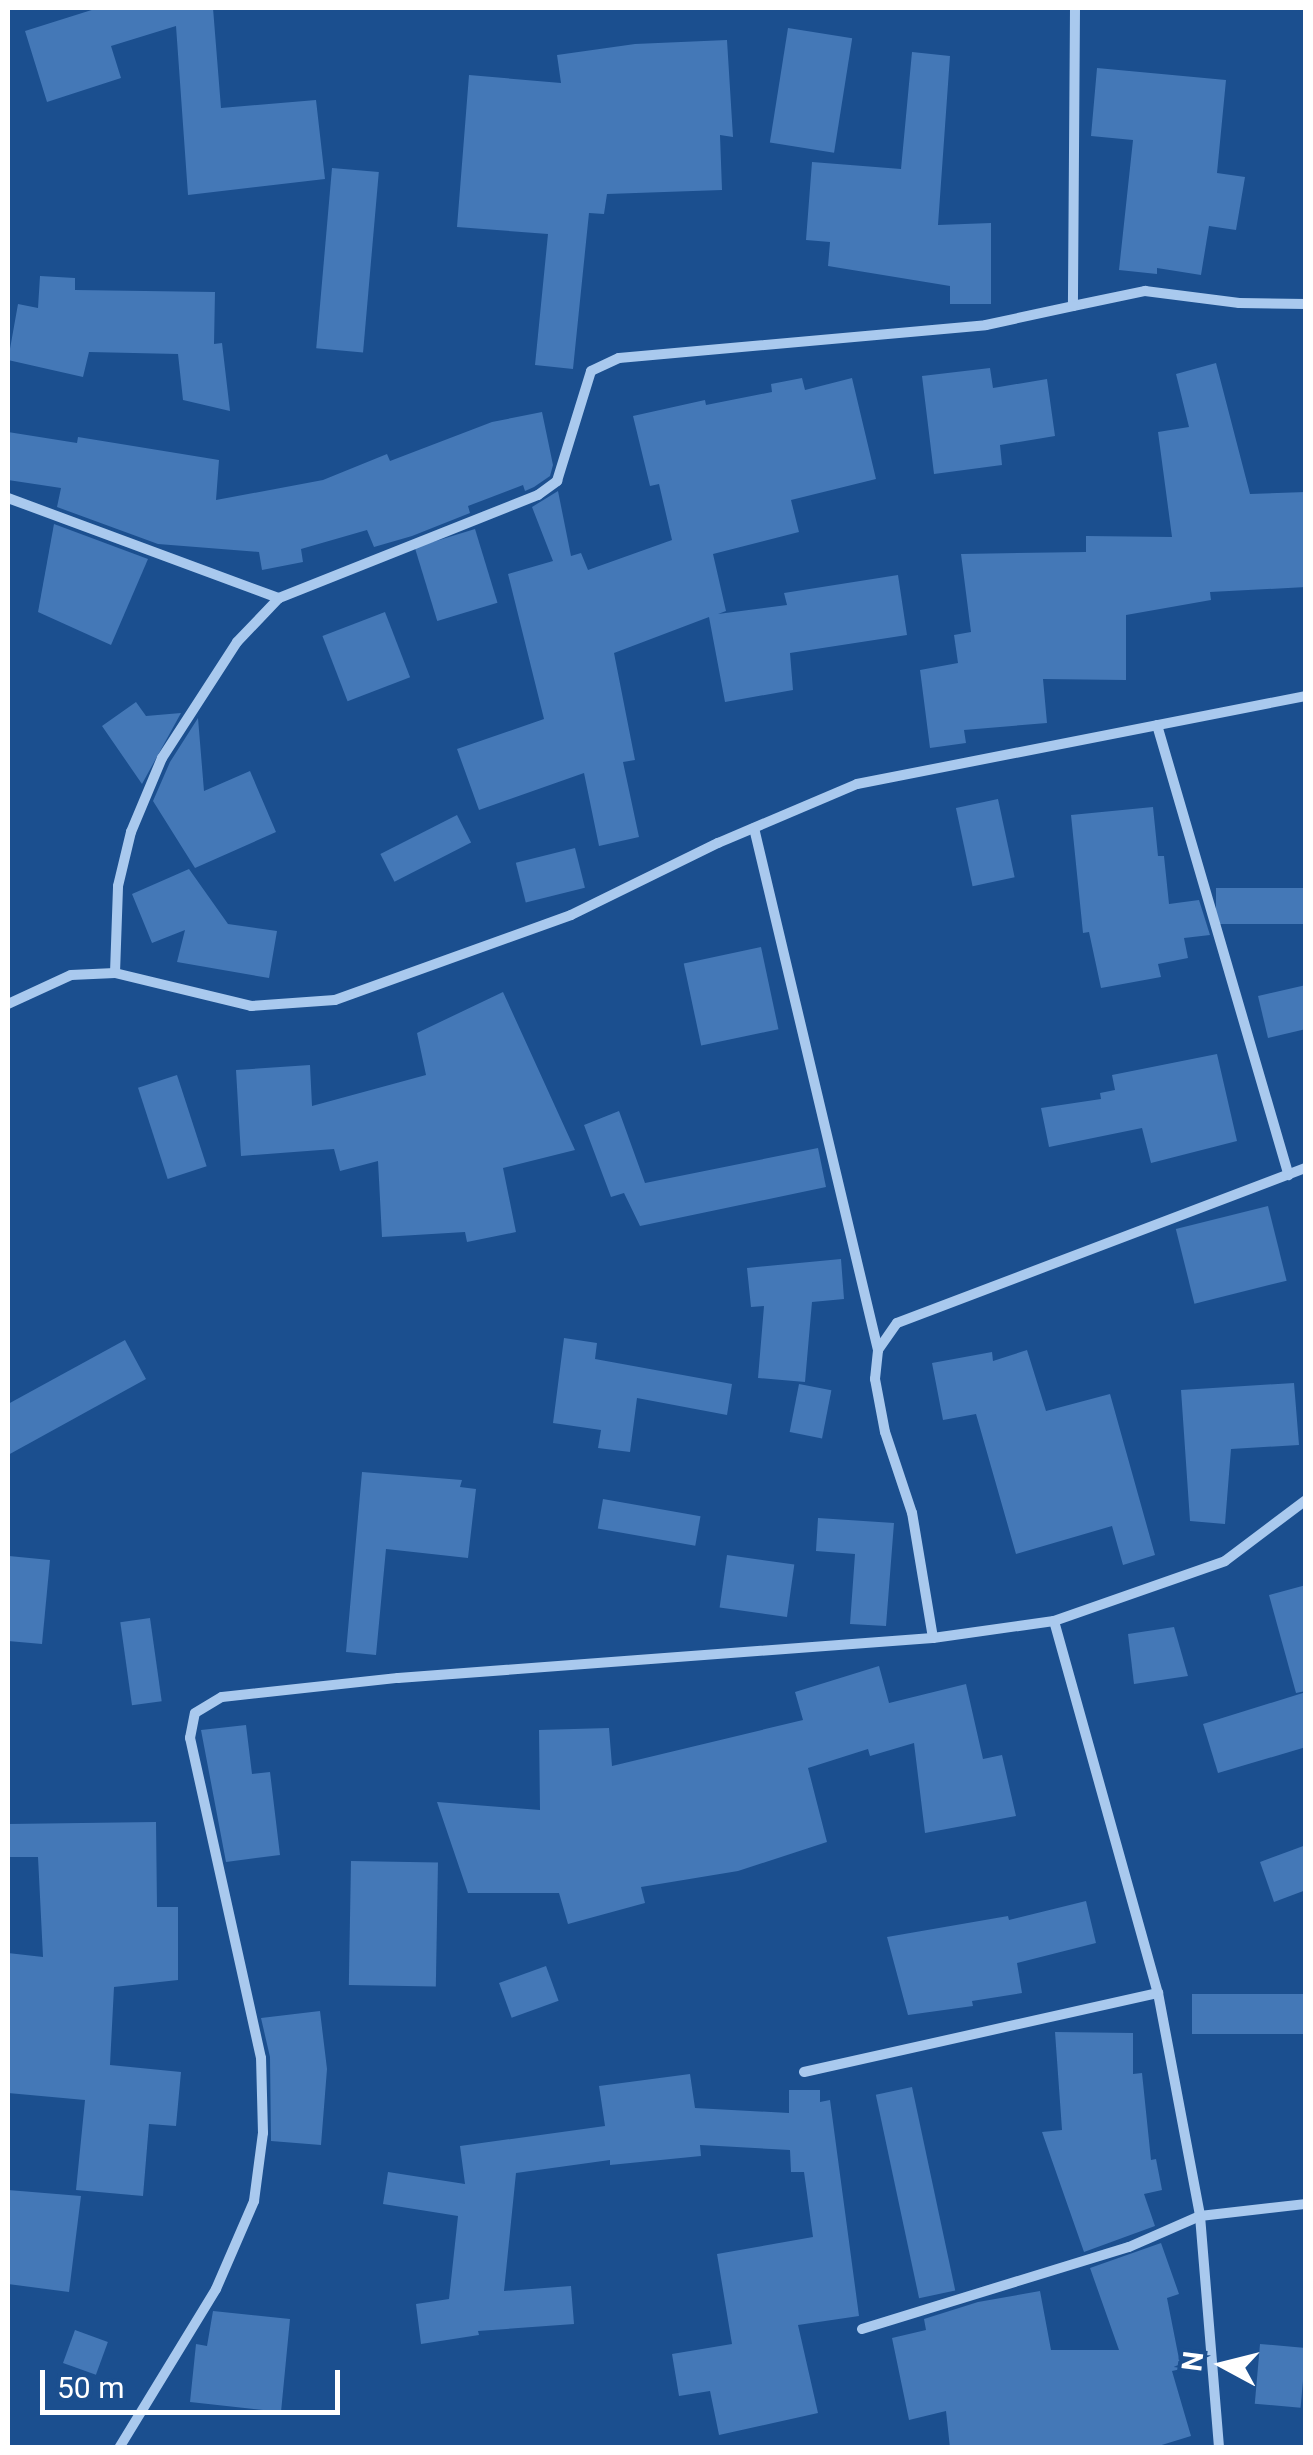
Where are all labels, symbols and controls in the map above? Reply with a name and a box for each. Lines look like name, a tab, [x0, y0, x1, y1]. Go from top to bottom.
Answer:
north arrow	[1173, 2315, 1273, 2415]
text: N	[1175, 2349, 1210, 2373]
scale bar	[45, 2350, 345, 2412]
text: 50 m	[57, 2370, 124, 2405]

